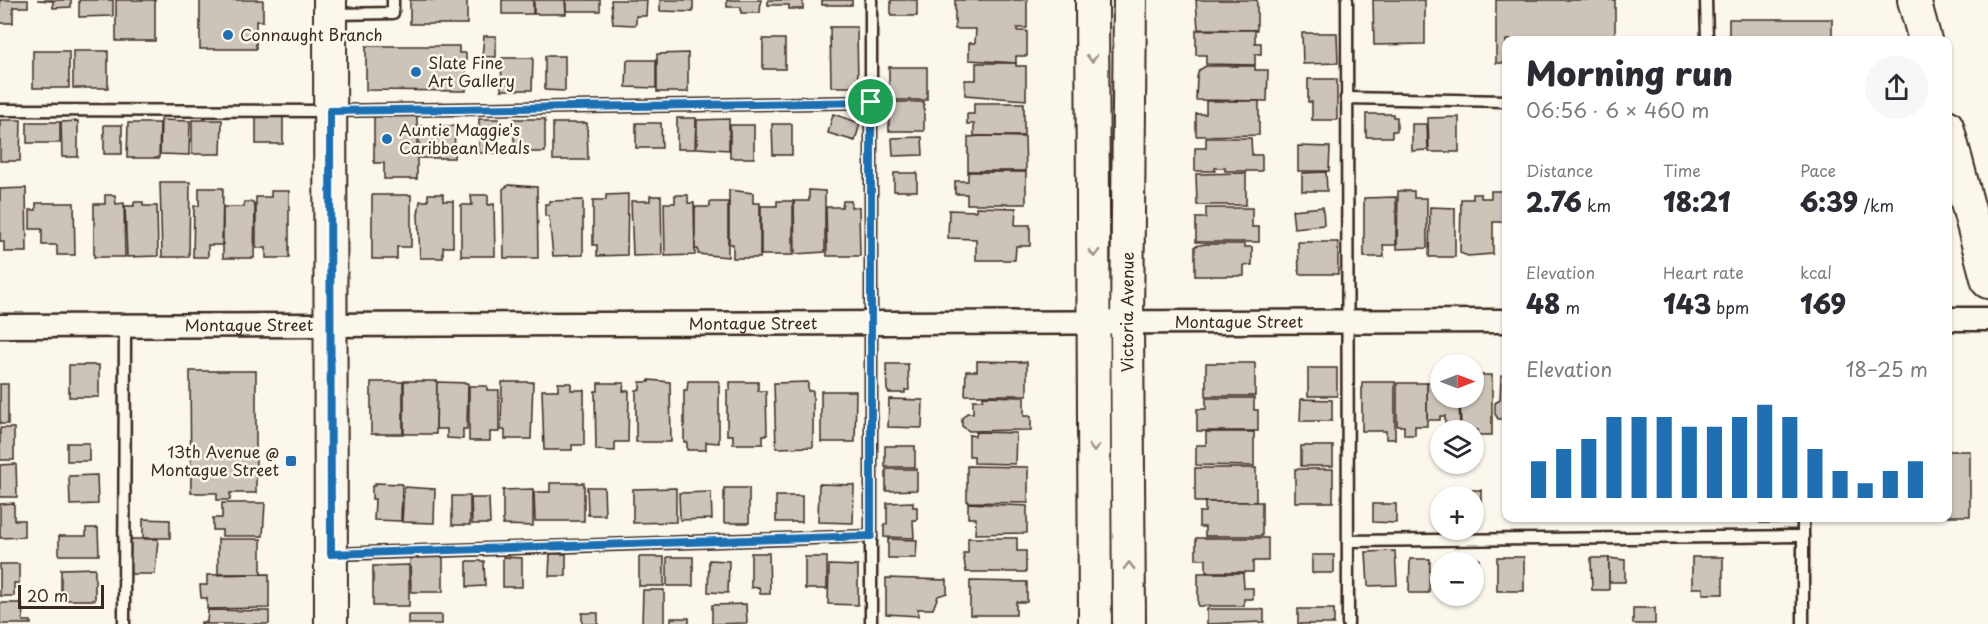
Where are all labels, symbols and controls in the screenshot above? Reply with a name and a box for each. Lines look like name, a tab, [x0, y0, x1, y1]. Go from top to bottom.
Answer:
place label: Connaught Branch	[240, 22, 383, 46]
marker: Connaught Branch	[221, 28, 235, 42]
text: Morning run	[1526, 47, 1733, 97]
place label: Slate Fine Art Gallery	[428, 50, 515, 92]
one-way arrow	[1086, 54, 1099, 63]
button: share	[1865, 56, 1928, 119]
marker: Slate Fine Art Gallery	[409, 65, 423, 79]
pin	[845, 76, 896, 127]
icon: arrive	[854, 85, 887, 118]
text: 06:56 · 6 × 460 m	[1526, 95, 1710, 125]
place label: Auntie Maggie's Caribbean Meals	[399, 117, 530, 159]
marker: Auntie Maggie's Caribbean Meals	[380, 132, 394, 146]
text: Distance	[1526, 158, 1593, 182]
text: Time	[1663, 158, 1701, 182]
text: Pace	[1800, 158, 1836, 182]
text: 2.76	[1526, 182, 1582, 221]
text: 18:21	[1663, 182, 1730, 221]
text: 6:39	[1800, 182, 1858, 221]
text: km	[1582, 193, 1611, 217]
text: /km	[1858, 193, 1894, 217]
one-way arrow	[1087, 249, 1100, 258]
street label: Victoria Avenue	[1114, 251, 1139, 372]
text: Elevation	[1526, 260, 1595, 284]
text: Heart rate	[1663, 260, 1744, 284]
text: kcal	[1800, 260, 1832, 284]
text: 48	[1526, 284, 1560, 323]
text: 143	[1663, 284, 1711, 323]
text: 169	[1800, 284, 1846, 323]
text: m	[1560, 295, 1580, 319]
text: bpm	[1711, 295, 1749, 319]
street label: Montague Street	[1175, 309, 1304, 333]
street label: Montague Street	[689, 310, 818, 335]
street label: Montague Street	[185, 312, 314, 336]
north arrow	[1430, 354, 1484, 408]
map controls	[1430, 354, 1484, 606]
text: Elevation	[1526, 354, 1612, 384]
text: 18–25 m	[1846, 354, 1928, 384]
button: layers	[1430, 420, 1484, 474]
place label: 13th Avenue @ Montague Street	[150, 439, 279, 481]
one-way arrow	[1088, 444, 1100, 453]
marker: 13th Avenue @ Montague Street	[284, 454, 298, 468]
button: +	[1430, 486, 1484, 540]
button: −	[1430, 552, 1484, 606]
one-way arrow	[1123, 561, 1135, 570]
scale bar	[18, 582, 104, 610]
text: 20 m	[27, 583, 68, 607]

